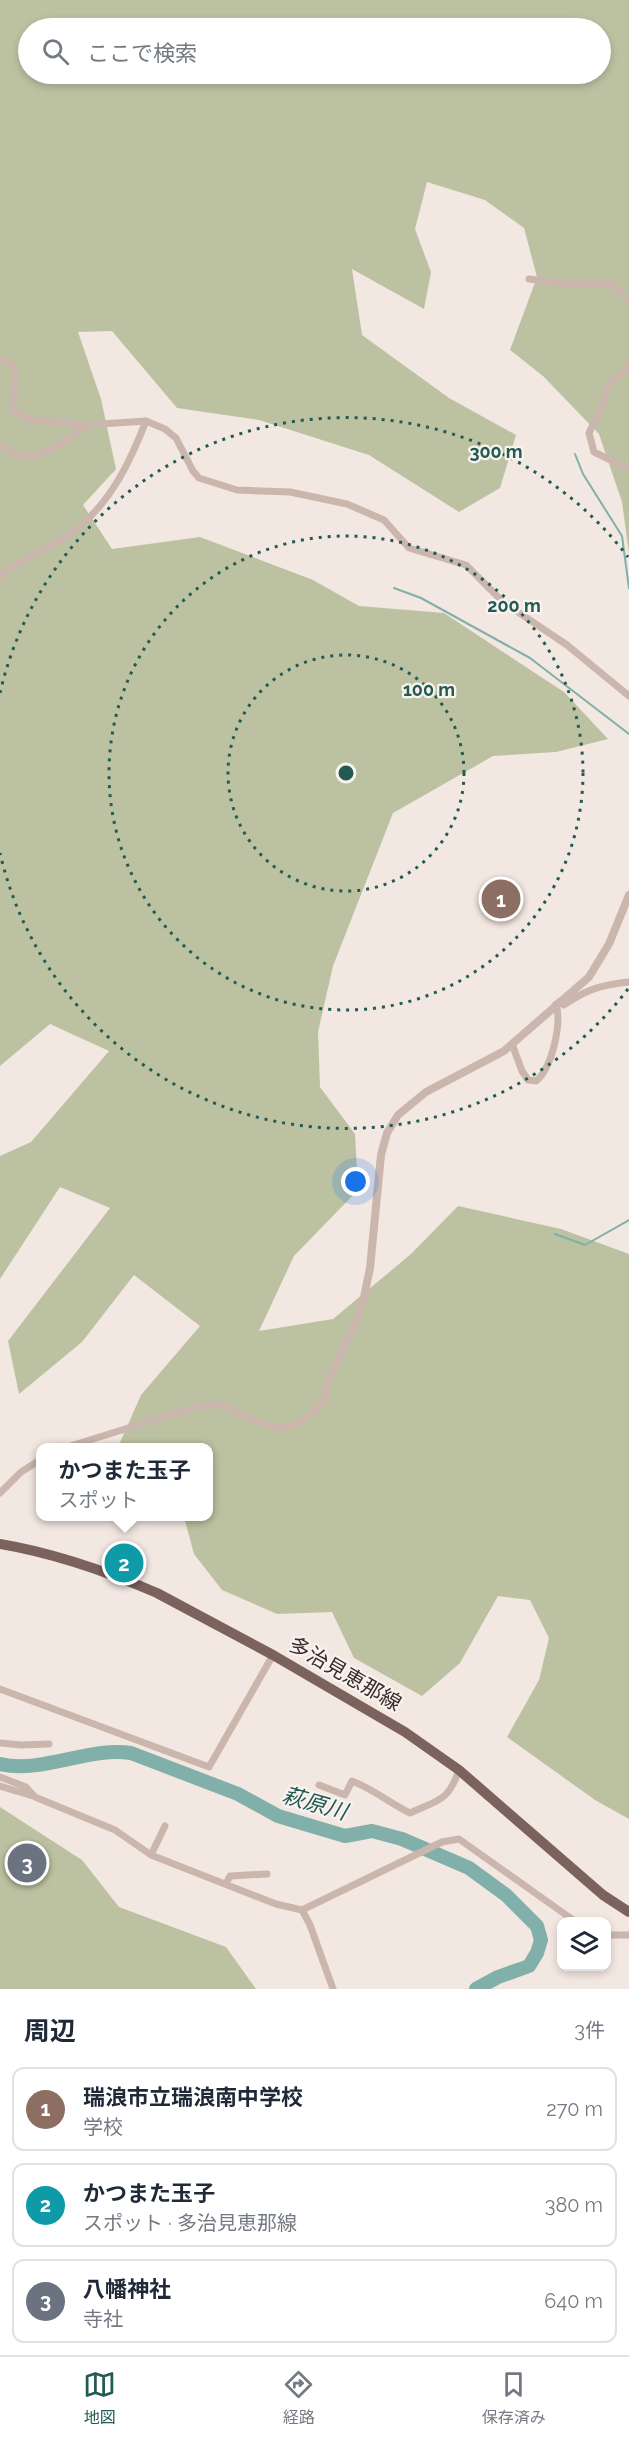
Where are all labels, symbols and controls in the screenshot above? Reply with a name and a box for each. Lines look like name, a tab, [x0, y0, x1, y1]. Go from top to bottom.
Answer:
search box	[18, 18, 611, 84]
icon: search	[39, 35, 72, 68]
text: ここで検索	[87, 40, 197, 66]
text: 300 m	[469, 441, 523, 462]
text: 200 m	[487, 595, 541, 616]
text: 100 m	[403, 679, 455, 700]
centre of rings	[336, 763, 356, 783]
pin: 1	[482, 876, 520, 922]
your location	[341, 1167, 370, 1196]
popup	[36, 1443, 213, 1521]
text: かつまた玉子	[58, 1457, 191, 1483]
text: スポット	[58, 1488, 138, 1512]
pin: 2	[104, 1540, 144, 1586]
street label: 多治見恵那線	[284, 1631, 406, 1716]
water label: 萩原川	[280, 1781, 352, 1825]
pin: 3	[8, 1840, 46, 1886]
map controls	[557, 1917, 611, 1971]
button: layers	[557, 1917, 611, 1971]
text: 周辺	[24, 2016, 76, 2046]
text: 3件	[574, 2018, 605, 2042]
text: 瑞浪市立瑞浪南中学校	[83, 2084, 303, 2110]
text: 1	[41, 2097, 50, 2121]
text: 270 m	[546, 2097, 603, 2121]
text: 学校	[83, 2115, 123, 2139]
text: かつまた玉子	[83, 2180, 215, 2206]
text: 2	[40, 2193, 51, 2217]
text: 380 m	[545, 2193, 603, 2217]
text: スポット · 多治見恵那線	[83, 2211, 297, 2235]
text: 八幡神社	[83, 2276, 171, 2302]
text: 3	[40, 2289, 51, 2313]
text: 640 m	[544, 2289, 603, 2313]
text: 寺社	[83, 2307, 123, 2331]
tab: 地図	[83, 2368, 116, 2428]
tab: 経路	[282, 2368, 315, 2428]
tab: 保存済み	[482, 2368, 546, 2428]

